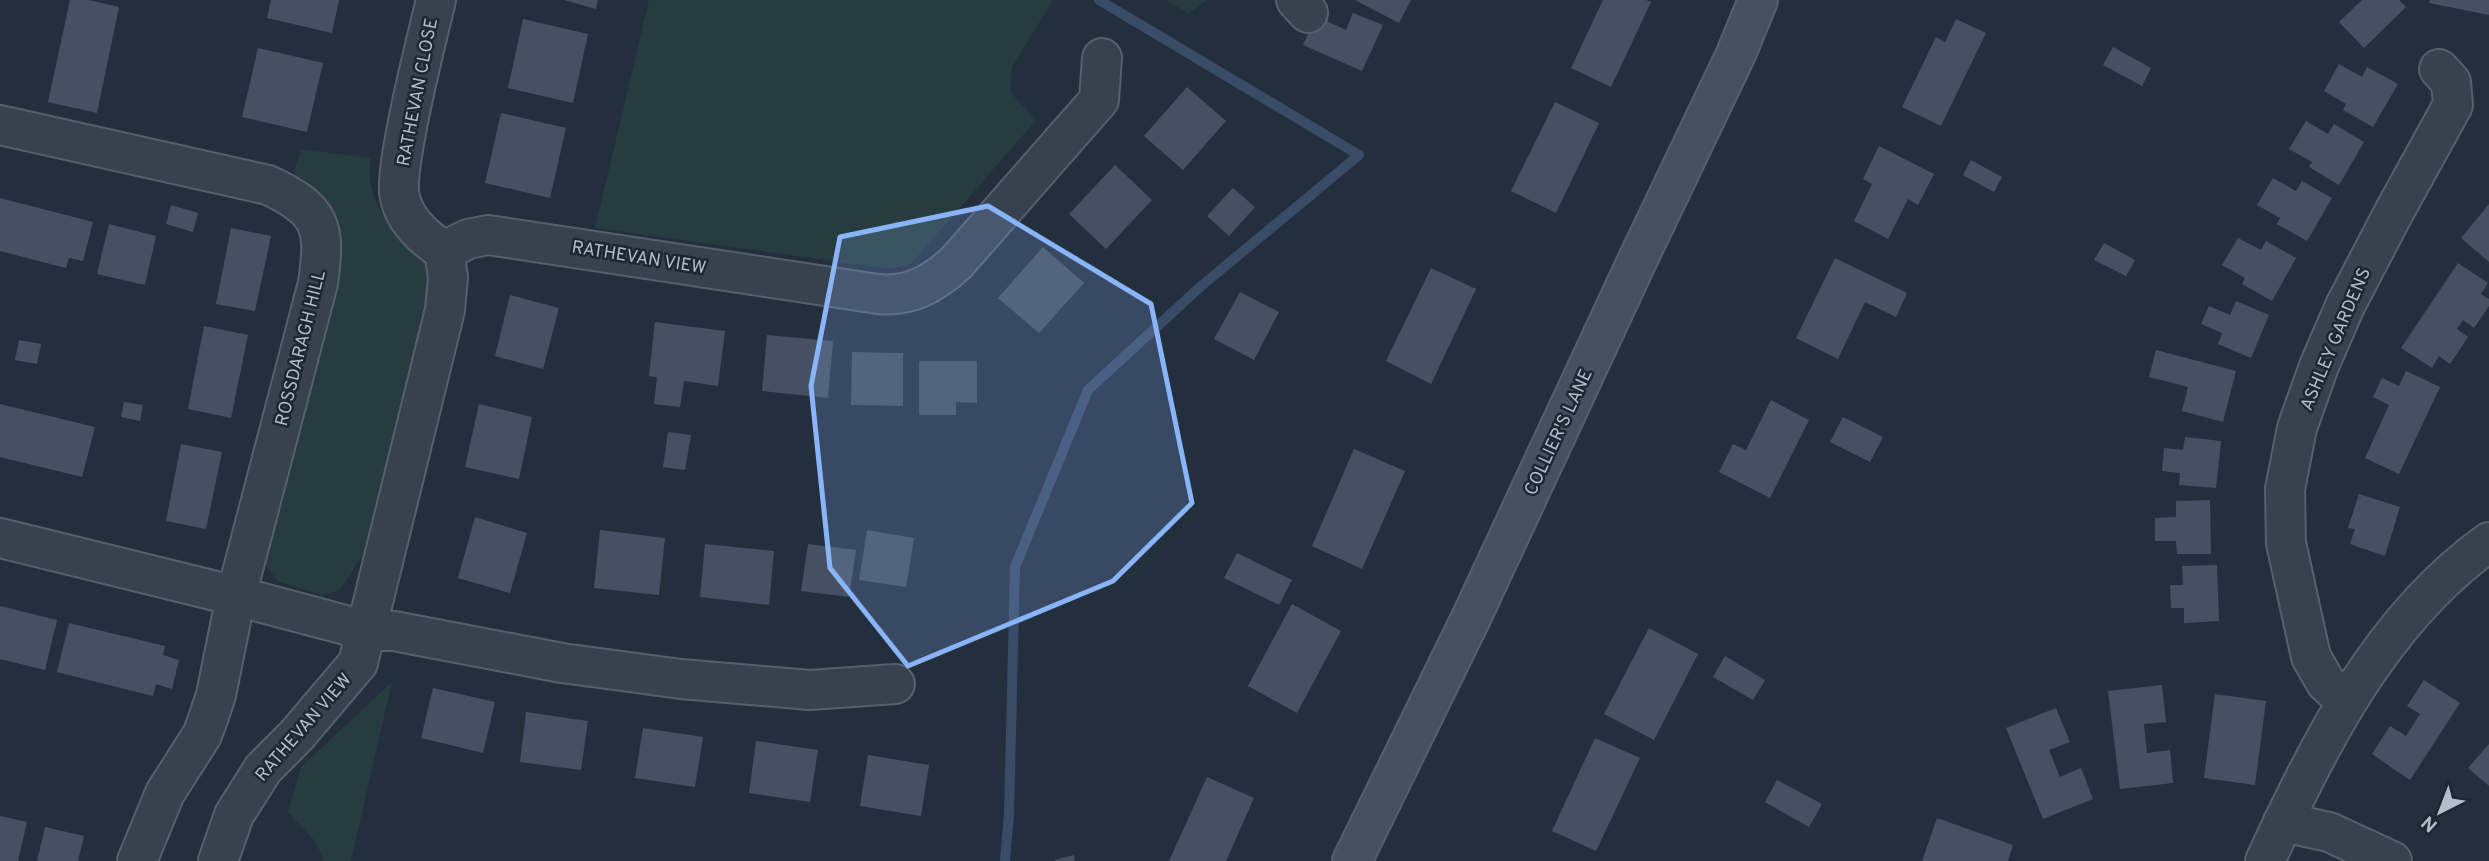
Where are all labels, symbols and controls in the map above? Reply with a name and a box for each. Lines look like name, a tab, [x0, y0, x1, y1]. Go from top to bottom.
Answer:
street label: RATHEVAN CLOSE	[393, 16, 444, 168]
street label: RATHEVAN VIEW	[570, 236, 708, 280]
street label: ASHLEY GARDENS	[2296, 265, 2377, 415]
street label: ROSSDARAGH HILL	[271, 268, 332, 429]
street label: COLLIER'S LANE	[1520, 366, 1599, 499]
street label: RATHEVAN VIEW	[251, 669, 357, 787]
north arrow	[2405, 777, 2475, 847]
text: N	[2417, 810, 2443, 837]

